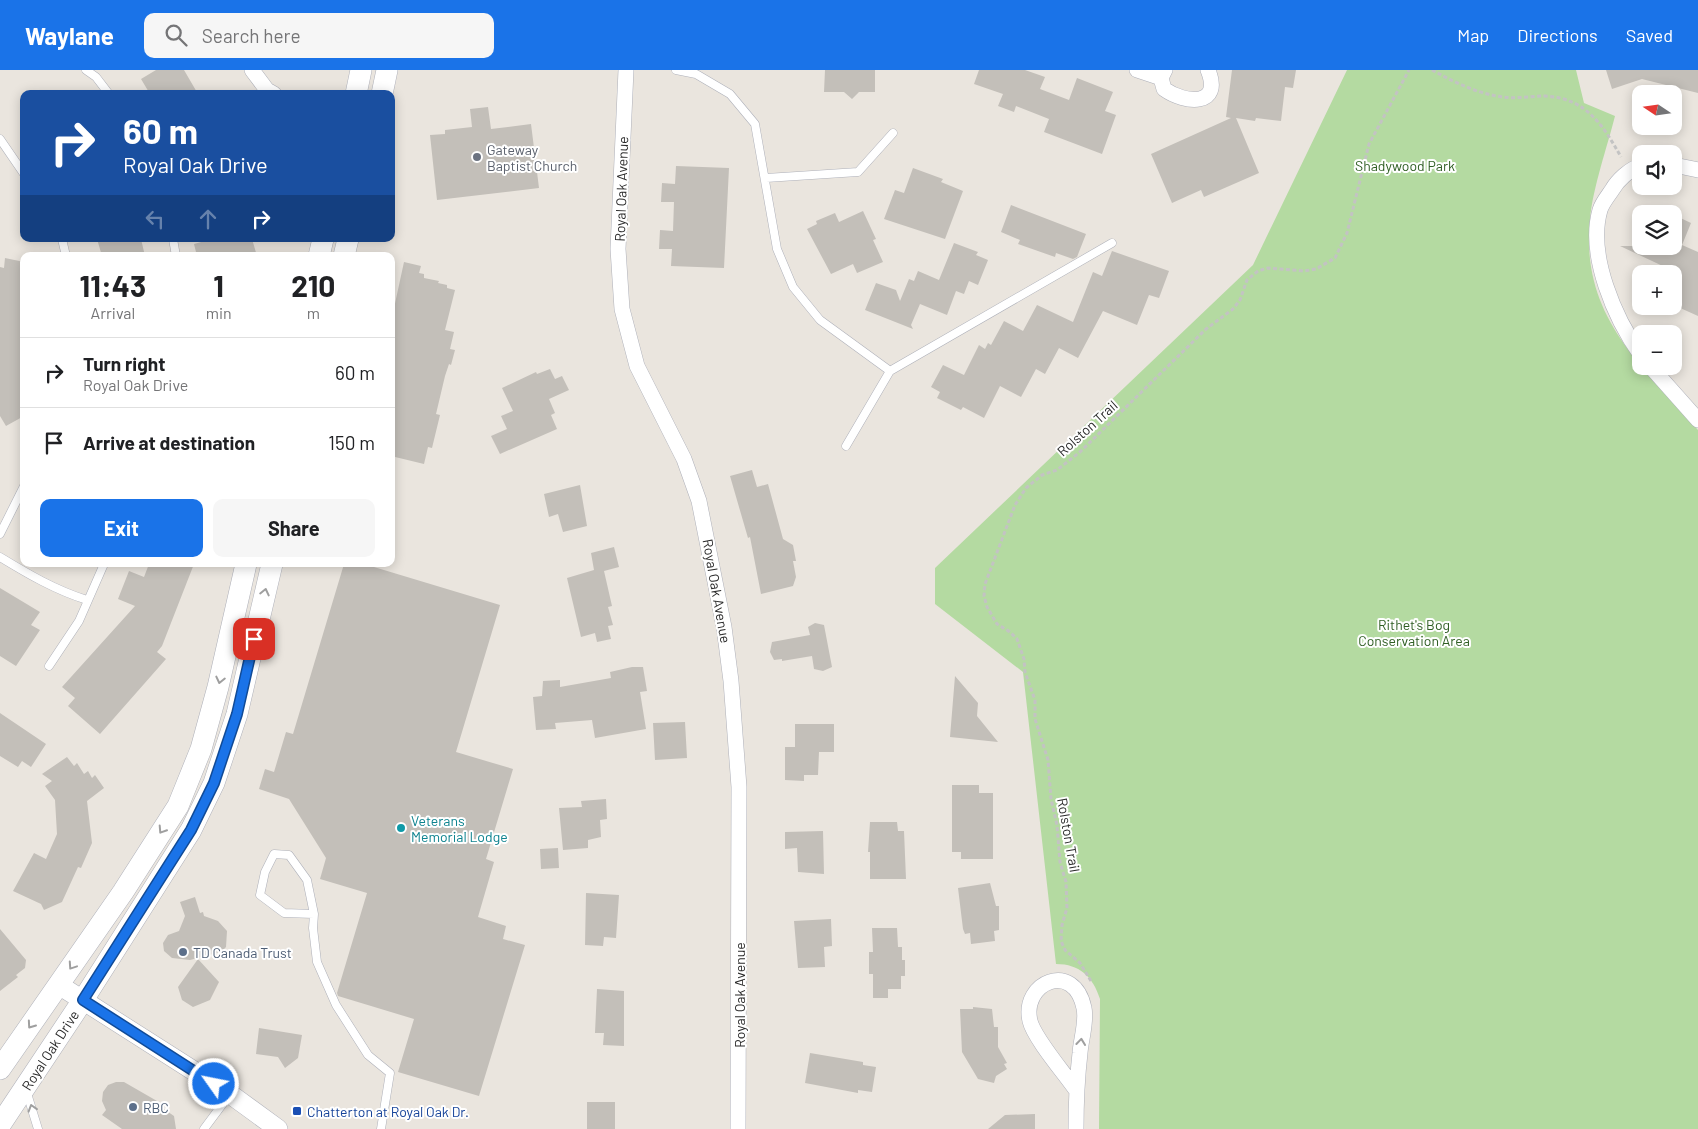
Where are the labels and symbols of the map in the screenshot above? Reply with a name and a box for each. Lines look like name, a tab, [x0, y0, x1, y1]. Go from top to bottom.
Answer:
north arrow	[1632, 85, 1682, 135]
street label: Royal Oak Avenue	[611, 136, 631, 242]
place label: Gateway Baptist Church	[487, 141, 577, 174]
marker: Gateway Baptist Church	[471, 151, 483, 163]
park label: Shadywood Park	[1355, 157, 1455, 174]
street label: Rolston Trail	[1053, 397, 1121, 459]
street label: Royal Oak Avenue	[699, 538, 735, 644]
one-way arrow	[260, 589, 270, 597]
park label: Rithet's Bog Conservation Area	[1358, 616, 1470, 649]
pin	[233, 618, 275, 660]
one-way arrow	[215, 675, 226, 684]
street label: Rolston Trail	[1054, 796, 1084, 874]
place label: Veterans Memorial Lodge	[411, 812, 508, 845]
marker: Veterans Memorial Lodge	[395, 822, 407, 834]
one-way arrow	[159, 825, 168, 834]
street label: Royal Oak Avenue	[731, 942, 748, 1048]
place label: TD Canada Trust	[193, 944, 292, 961]
marker: TD Canada Trust	[177, 946, 189, 958]
one-way arrow	[69, 960, 78, 969]
street label: Royal Oak Drive	[18, 1007, 82, 1093]
one-way arrow	[28, 1019, 37, 1029]
one-way arrow	[1075, 1038, 1086, 1046]
position arrow	[187, 1057, 239, 1109]
place label: RBC	[143, 1099, 169, 1116]
marker: RBC	[127, 1101, 139, 1113]
place label: Chatterton at Royal Oak Dr.	[307, 1103, 469, 1120]
one-way arrow	[27, 1105, 37, 1113]
marker: Chatterton at Royal Oak Dr.	[291, 1105, 303, 1117]

